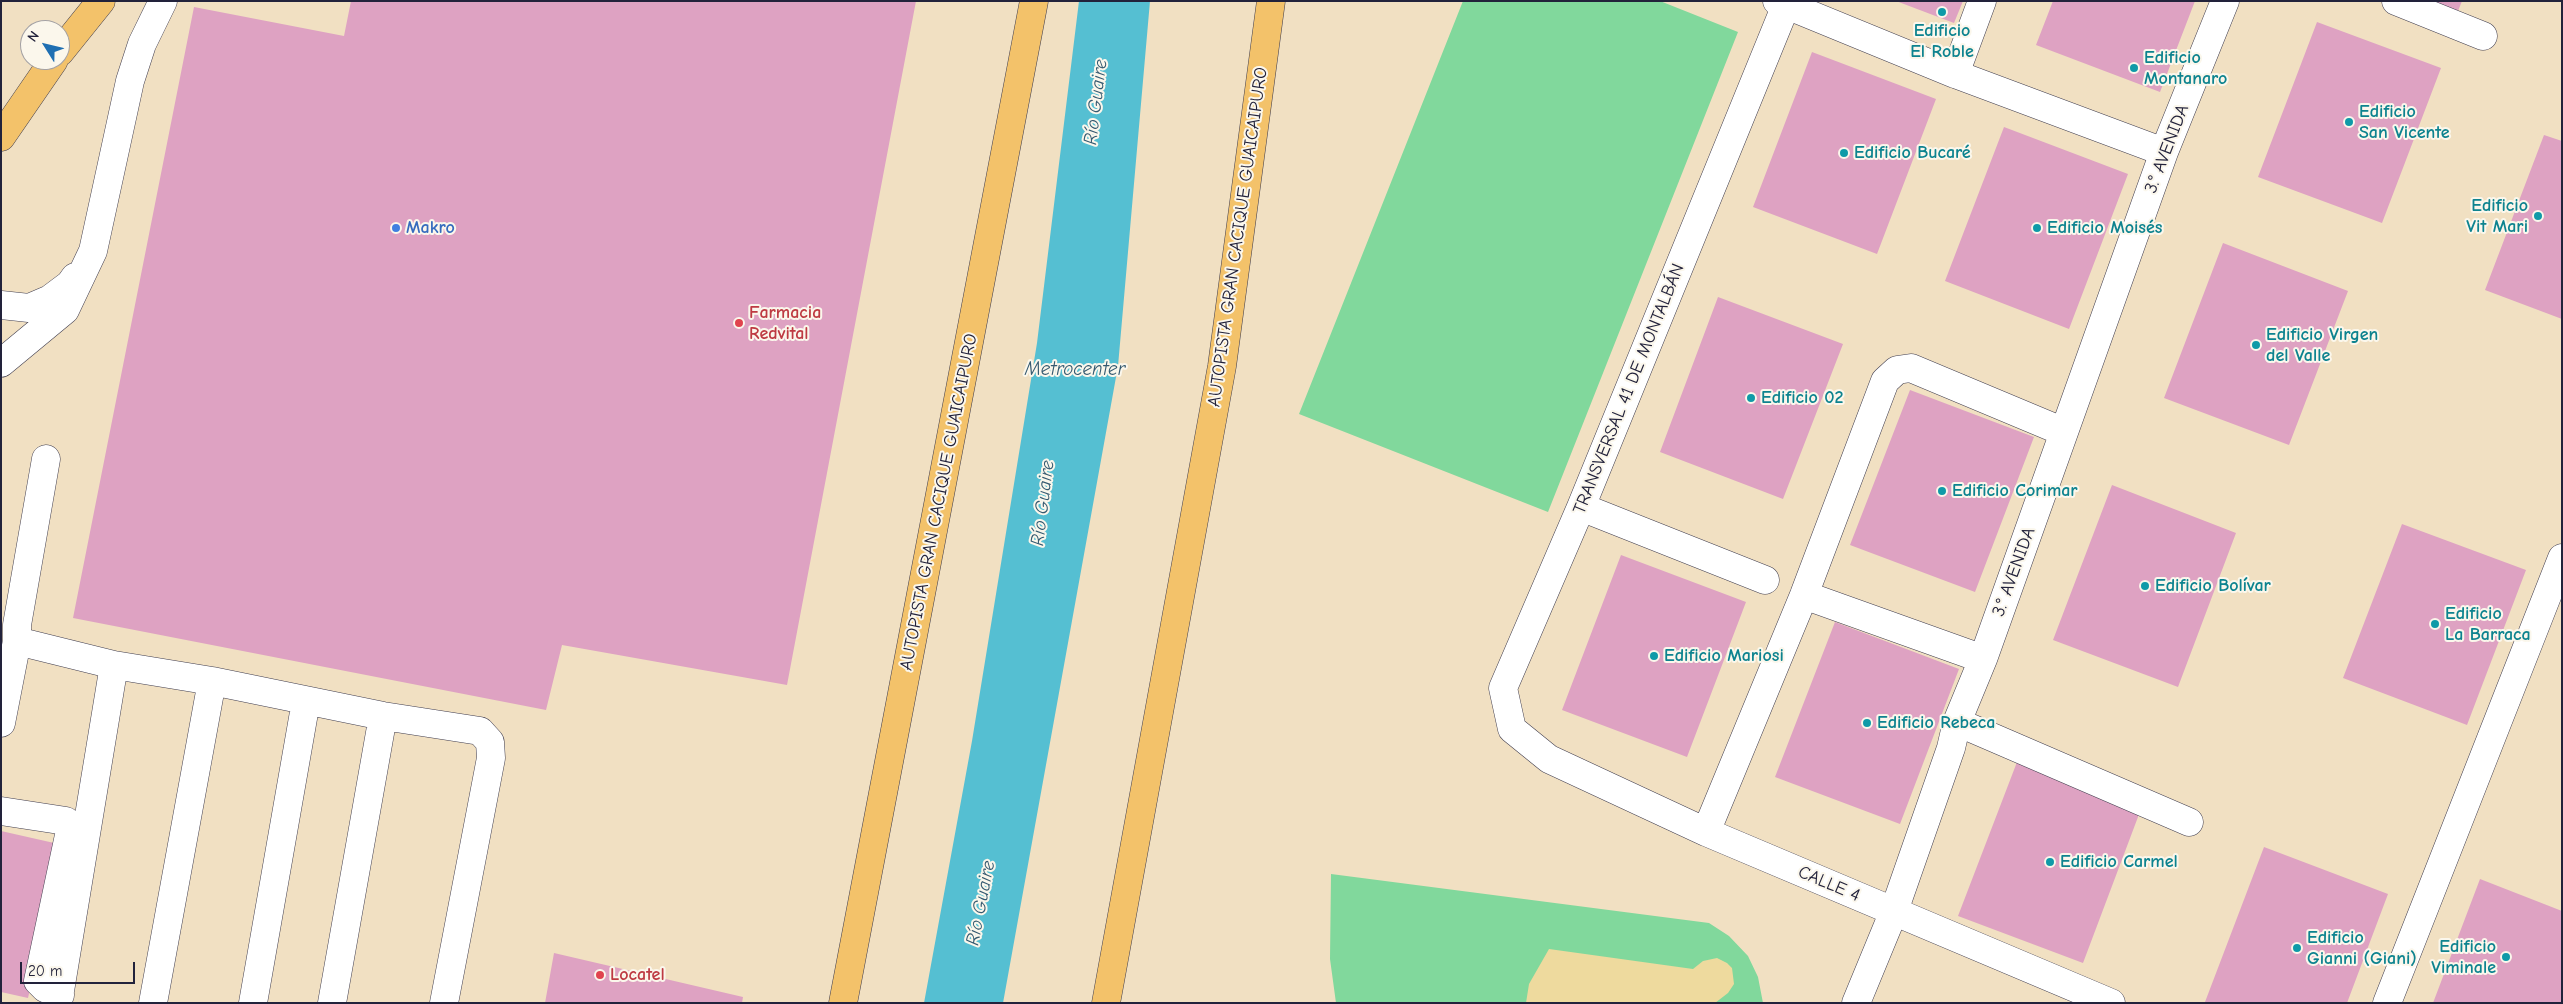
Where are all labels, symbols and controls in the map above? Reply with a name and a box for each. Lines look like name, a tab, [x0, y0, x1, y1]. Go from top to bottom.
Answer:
marker: Edificio El Roble	[1936, 6, 1948, 18]
north arrow	[20, 20, 70, 70]
place label: Edificio El Roble	[1910, 20, 1974, 62]
text: N	[24, 28, 43, 45]
place label: Edificio Montanaro	[2144, 47, 2227, 90]
water label: Río Guaire	[1079, 58, 1113, 146]
marker: Edificio Montanaro	[2128, 62, 2140, 74]
street label: AUTOPISTA GRAN CACIQUE GUAICAIPURO	[1203, 66, 1273, 408]
place label: Edificio San Vicente	[2359, 101, 2450, 144]
street label: 3.° AVENIDA	[2140, 102, 2194, 196]
marker: Edificio San Vicente	[2343, 116, 2355, 128]
place label: Edificio Bucaré	[1854, 142, 1971, 164]
marker: Edificio Bucaré	[1838, 147, 1850, 159]
place label: Edificio Vit Mari	[2466, 195, 2528, 238]
marker: Edificio Vit Mari	[2532, 210, 2544, 222]
place label: Makro	[406, 217, 455, 239]
place label: Edificio Moisés	[2047, 217, 2162, 239]
marker: Makro	[390, 222, 402, 234]
marker: Edificio Moisés	[2031, 222, 2043, 234]
street label: TRANSVERSAL 41 DE MONTALBÁN	[1569, 261, 1689, 517]
place label: Farmacia Redvital	[749, 302, 821, 344]
marker: Farmacia Redvital	[733, 317, 745, 329]
place label: Edificio Virgen del Valle	[2266, 324, 2378, 366]
street label: AUTOPISTA GRAN CACIQUE GUAICAIPURO	[896, 332, 982, 672]
marker: Edificio Virgen del Valle	[2250, 339, 2262, 351]
water label: Metrocenter	[1025, 359, 1125, 381]
place label: Edificio 02	[1761, 387, 1843, 409]
marker: Edificio 02	[1745, 392, 1757, 404]
water label: Río Guaire	[1026, 459, 1060, 547]
place label: Edificio Corimar	[1952, 480, 2078, 502]
marker: Edificio Corimar	[1936, 485, 1948, 497]
street label: 3.° AVENIDA	[1988, 525, 2040, 619]
place label: Edificio Bolívar	[2155, 575, 2271, 597]
marker: Edificio Bolívar	[2139, 580, 2151, 592]
place label: Edificio La Barraca	[2445, 603, 2531, 646]
marker: Edificio La Barraca	[2429, 618, 2441, 630]
place label: Edificio Mariosi	[1664, 645, 1784, 667]
marker: Edificio Mariosi	[1648, 650, 1660, 662]
place label: Edificio Rebeca	[1877, 712, 1995, 734]
marker: Edificio Rebeca	[1861, 717, 1873, 729]
place label: Edificio Carmel	[2060, 851, 2178, 873]
marker: Edificio Carmel	[2044, 856, 2056, 868]
water label: Río Guaire	[962, 859, 1000, 947]
street label: CALLE 4	[1795, 861, 1863, 907]
place label: Edificio Gianni (Giani)	[2307, 927, 2417, 970]
place label: Edificio Viminale	[2431, 936, 2496, 979]
marker: Edificio Gianni (Giani)	[2291, 942, 2303, 954]
marker: Edificio Viminale	[2500, 951, 2512, 963]
scale bar	[22, 952, 138, 984]
text: 20 m	[28, 962, 62, 980]
place label: Locatel	[610, 964, 665, 986]
marker: Locatel	[594, 969, 606, 981]

